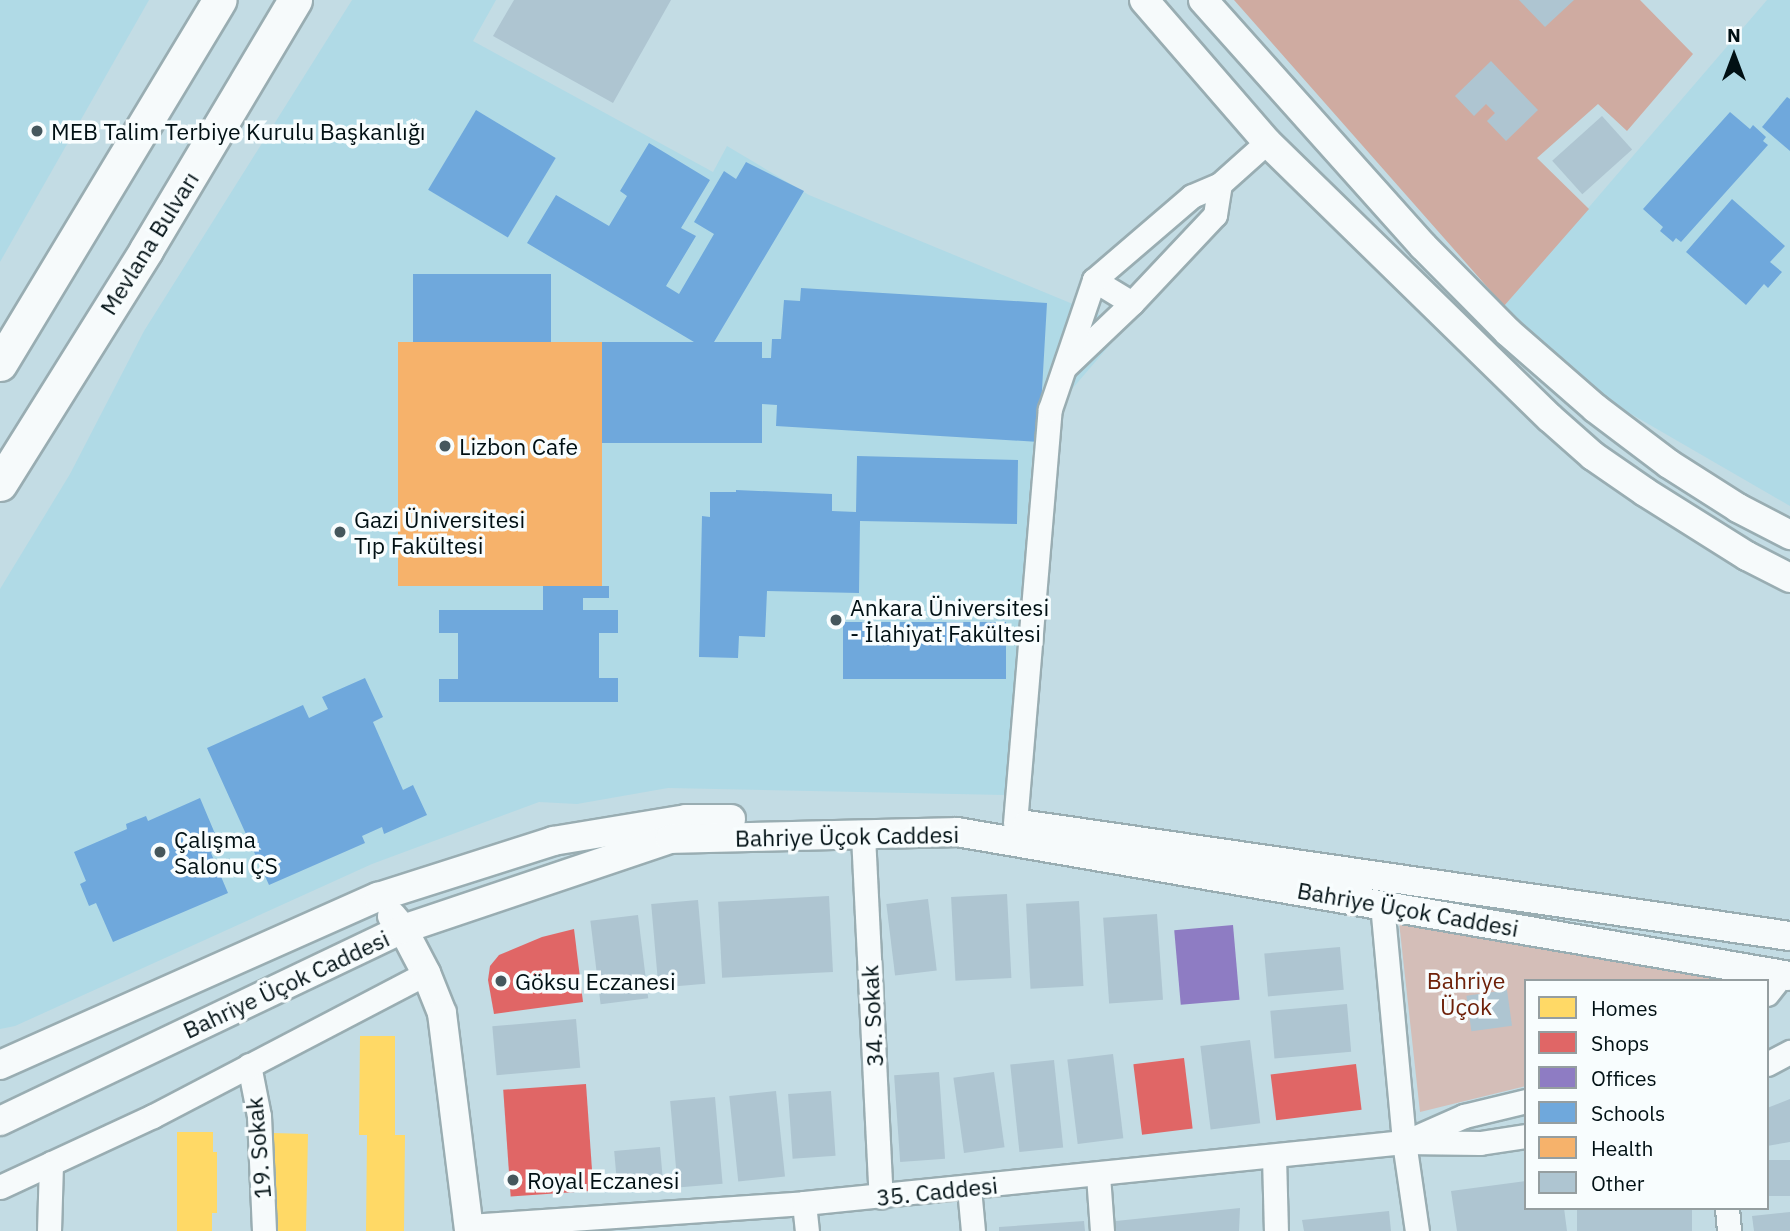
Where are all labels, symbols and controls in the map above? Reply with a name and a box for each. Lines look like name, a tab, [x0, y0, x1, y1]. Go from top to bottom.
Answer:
north arrow	[1699, 21, 1769, 91]
text: N	[1727, 23, 1741, 47]
place label: MEB Talim Terbiye Kurulu Başkanlığı	[51, 117, 426, 145]
marker: MEB Talim Terbiye Kurulu Başkanlığı	[29, 123, 45, 139]
street label: Mevlana Bulvarı	[94, 166, 204, 320]
place label: Lizbon Cafe	[459, 432, 578, 460]
marker: Lizbon Cafe	[437, 438, 453, 454]
place label: Gazi Üniversitesi Tıp Fakültesi	[354, 505, 525, 559]
marker: Gazi Üniversitesi Tıp Fakültesi	[332, 524, 348, 540]
place label: Ankara Üniversitesi - İlahiyat Fakültesi	[850, 593, 1049, 647]
marker: Ankara Üniversitesi - İlahiyat Fakültesi	[828, 612, 844, 628]
street label: Bahriye Üçok Caddesi	[735, 820, 959, 852]
place label: Çalışma Salonu ÇS	[174, 825, 278, 879]
marker: Çalışma Salonu ÇS	[152, 844, 168, 860]
street label: Bahriye Üçok Caddesi	[1295, 876, 1521, 942]
street label: Bahriye Üçok Caddesi	[179, 924, 393, 1044]
street label: 34. Sokak	[856, 964, 888, 1068]
park label: Bahriye Üçok	[1427, 966, 1505, 1020]
place label: Göksu Eczanesi	[515, 967, 676, 995]
marker: Göksu Eczanesi	[493, 973, 509, 989]
legend	[1524, 979, 1769, 1210]
text: Homes	[1591, 994, 1658, 1022]
text: Shops	[1591, 1029, 1649, 1057]
text: Offices	[1591, 1064, 1657, 1092]
street label: 19. Sokak	[240, 1096, 276, 1200]
text: Schools	[1591, 1099, 1665, 1127]
text: Health	[1591, 1134, 1654, 1162]
place label: Royal Eczanesi	[527, 1166, 680, 1194]
text: Other	[1591, 1169, 1644, 1197]
street label: 35. Caddesi	[875, 1171, 999, 1211]
marker: Royal Eczanesi	[505, 1172, 521, 1188]

